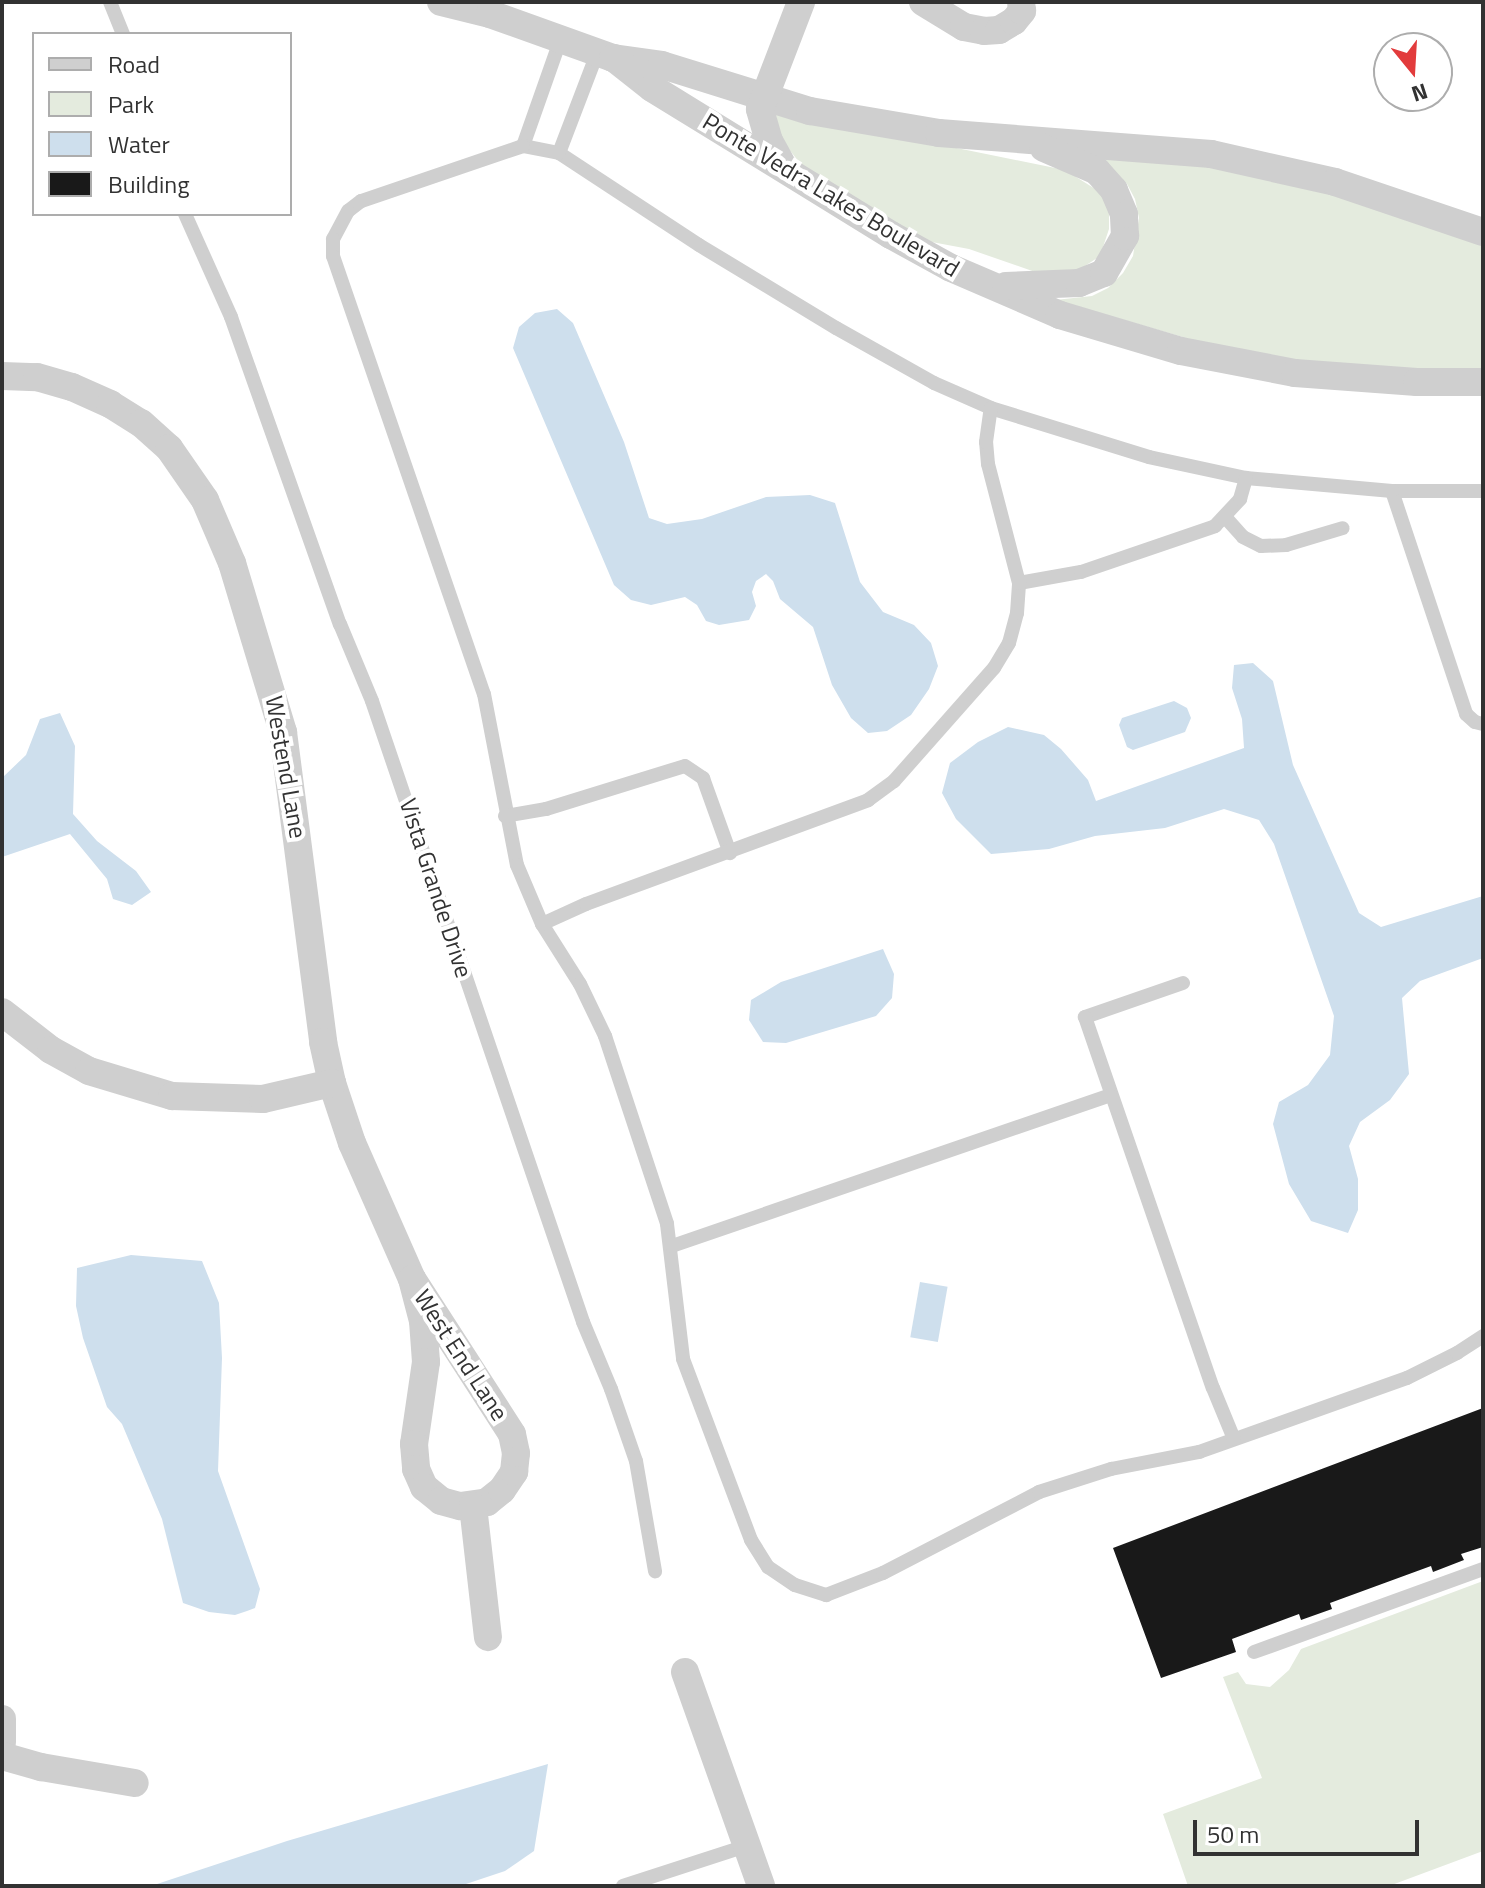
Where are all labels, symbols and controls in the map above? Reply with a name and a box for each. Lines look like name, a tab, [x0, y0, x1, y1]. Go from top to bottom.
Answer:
legend	[32, 32, 292, 216]
north arrow	[1373, 32, 1453, 112]
text: Road	[108, 46, 160, 82]
text: N	[1407, 74, 1432, 111]
text: Park	[108, 86, 154, 122]
street label: Ponte Vedra Lakes Boulevard	[698, 107, 964, 283]
text: Water	[108, 126, 170, 162]
text: Building	[108, 166, 190, 202]
street label: Westend Lane	[259, 694, 313, 840]
street label: Vista Grande Drive	[393, 795, 479, 981]
street label: West End Lane	[408, 1284, 514, 1426]
scale bar	[1197, 1804, 1423, 1854]
text: 50 m	[1207, 1816, 1259, 1852]

